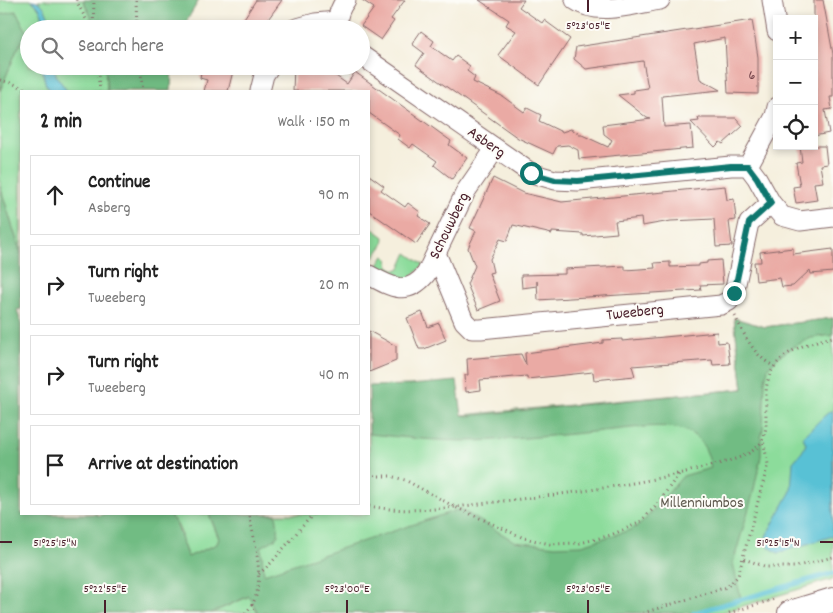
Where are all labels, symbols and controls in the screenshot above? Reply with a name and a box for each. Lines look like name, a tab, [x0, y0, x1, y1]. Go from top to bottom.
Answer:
map controls	[773, 15, 818, 150]
button: +	[773, 15, 818, 60]
text: 5°23'05"E	[566, 18, 611, 35]
search box	[20, 20, 370, 75]
icon: search	[38, 34, 66, 62]
text: Search here	[78, 34, 164, 61]
button: −	[773, 60, 818, 105]
house number: 6	[749, 66, 756, 86]
button: locate	[773, 105, 818, 150]
text: 2 min	[40, 108, 82, 138]
text: Walk · 150 m	[278, 111, 350, 134]
street label: Asberg	[462, 121, 510, 165]
route start	[520, 162, 543, 185]
text: Continue	[88, 170, 150, 197]
icon: ahead	[41, 181, 69, 209]
text: 90 m	[318, 184, 349, 207]
street label: Schouwberg	[424, 189, 476, 263]
text: Asberg	[88, 197, 130, 220]
text: Turn right	[88, 260, 159, 287]
icon: right	[41, 271, 69, 299]
text: 20 m	[319, 274, 349, 297]
route end	[723, 282, 746, 305]
text: Tweeberg	[88, 287, 146, 310]
street label: Tweeberg	[605, 299, 665, 327]
text: Turn right	[88, 350, 159, 377]
icon: right	[41, 361, 69, 389]
text: 40 m	[319, 364, 349, 387]
text: Tweeberg	[88, 377, 146, 400]
icon: arrive	[41, 451, 69, 479]
text: Arrive at destination	[88, 452, 238, 479]
park label: Millenniumbos	[660, 492, 744, 515]
text: 51°25'15"N	[33, 535, 77, 552]
text: 51°25'15"N	[756, 535, 800, 552]
text: 5°22'55"E	[83, 581, 127, 598]
text: 5°23'00"E	[324, 581, 370, 598]
text: 5°23'05"E	[566, 581, 611, 598]

